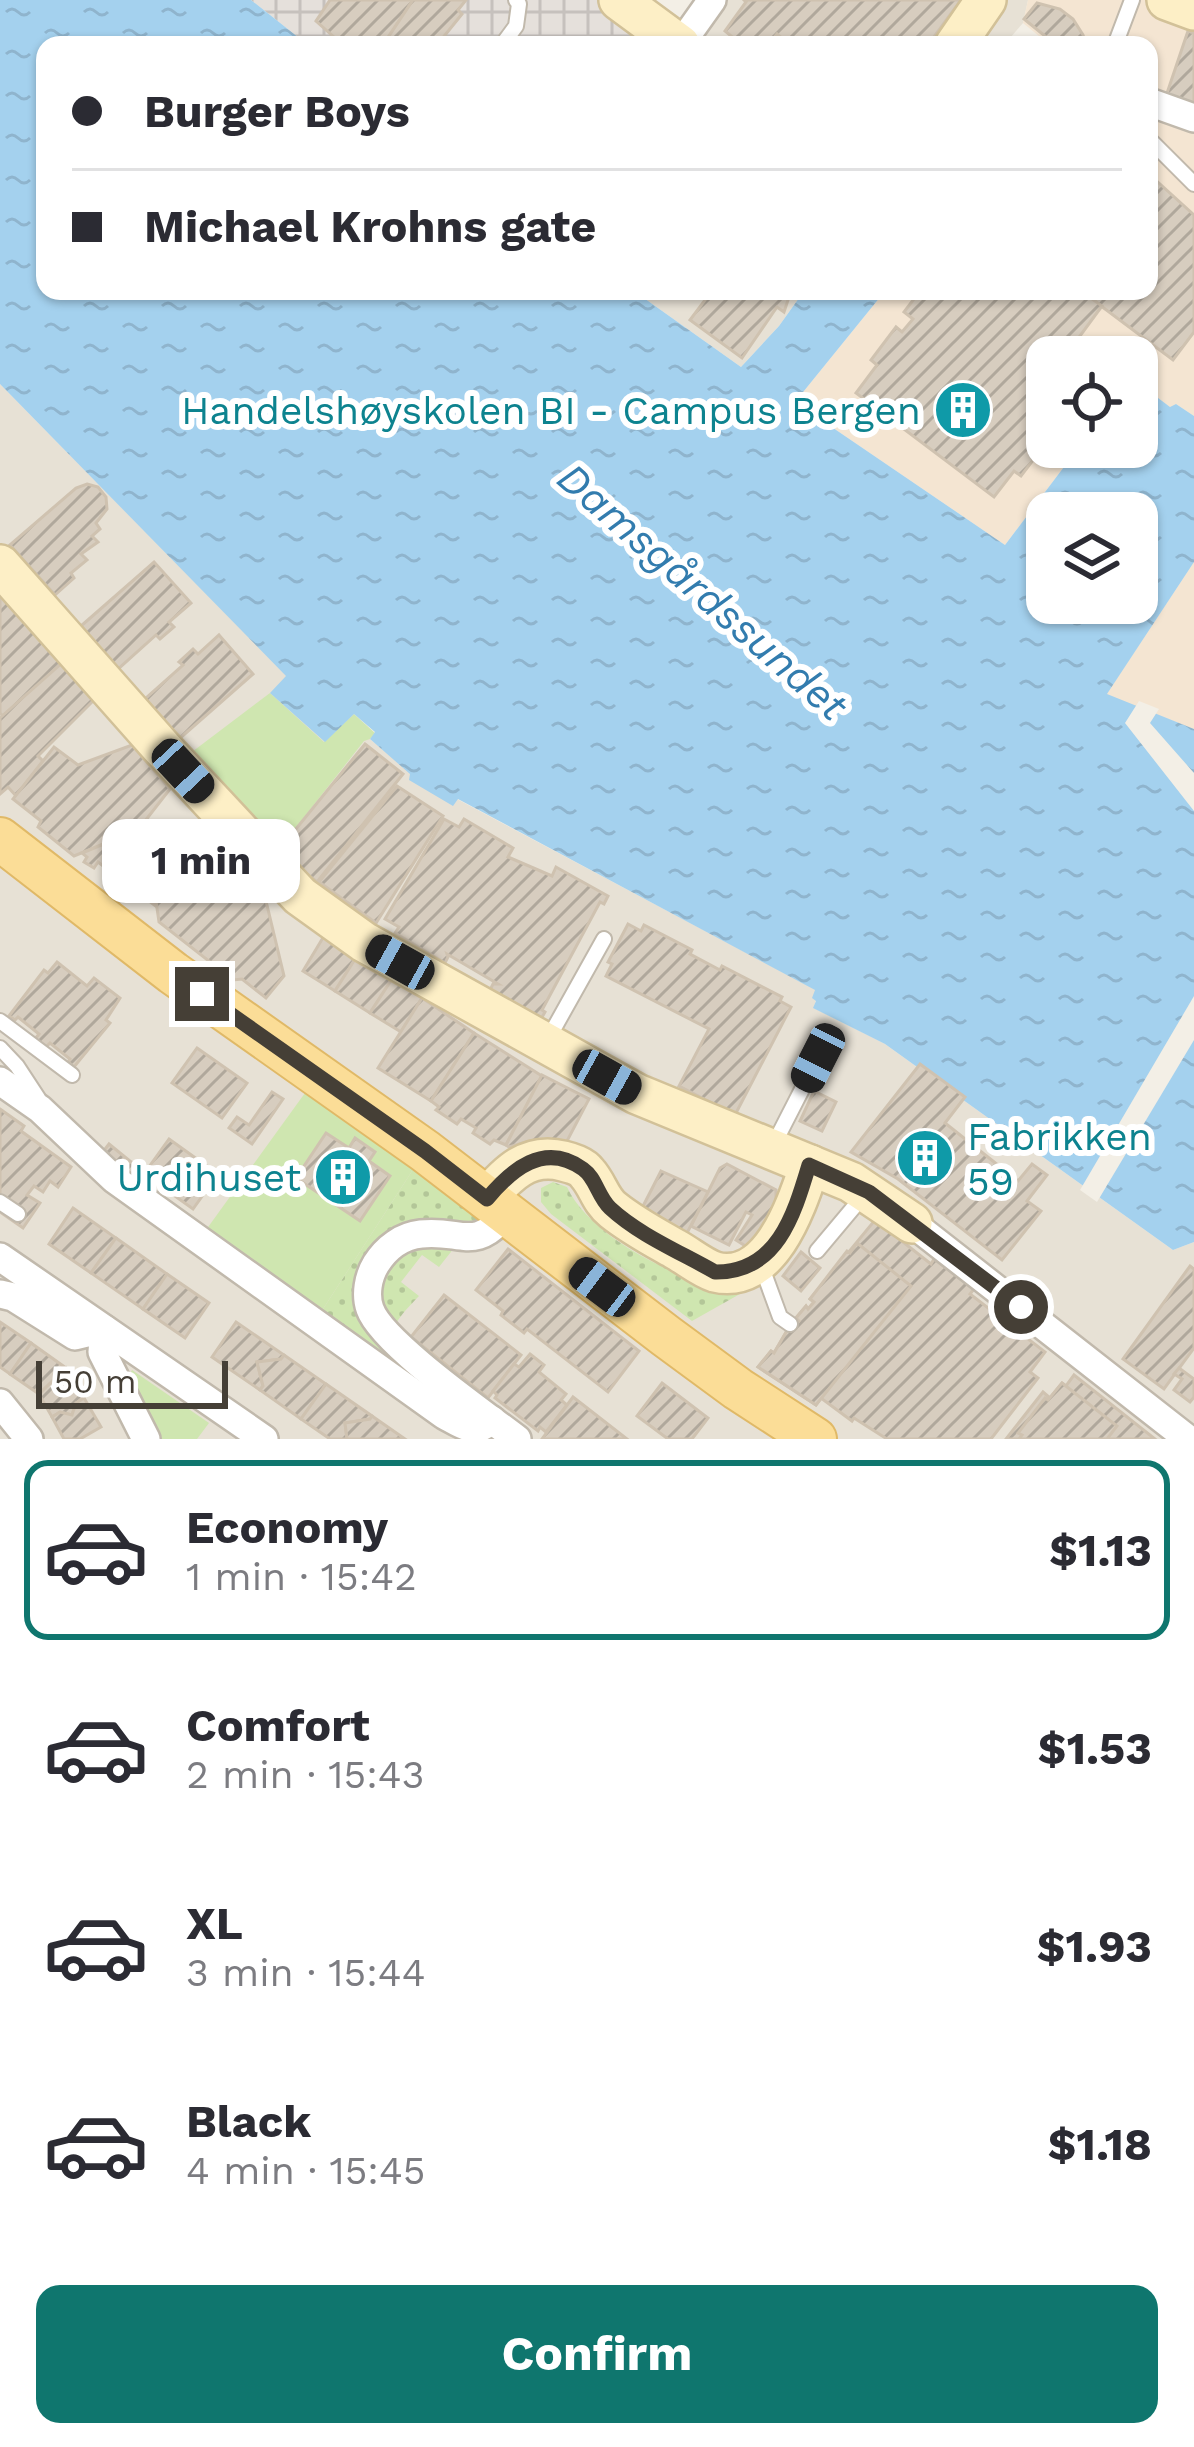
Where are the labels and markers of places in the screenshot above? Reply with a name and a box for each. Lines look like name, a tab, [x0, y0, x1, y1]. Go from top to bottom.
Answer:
building icon: Handelshøyskolen BI - Campus Bergen	[932, 379, 994, 441]
place label: Handelshøyskolen BI - Campus Bergen	[181, 388, 921, 433]
place label: Fabrikken 59	[967, 1114, 1152, 1204]
building icon: Fabrikken 59	[894, 1127, 956, 1189]
building icon: Urdihuset	[312, 1146, 374, 1208]
place label: Urdihuset	[116, 1155, 301, 1200]

